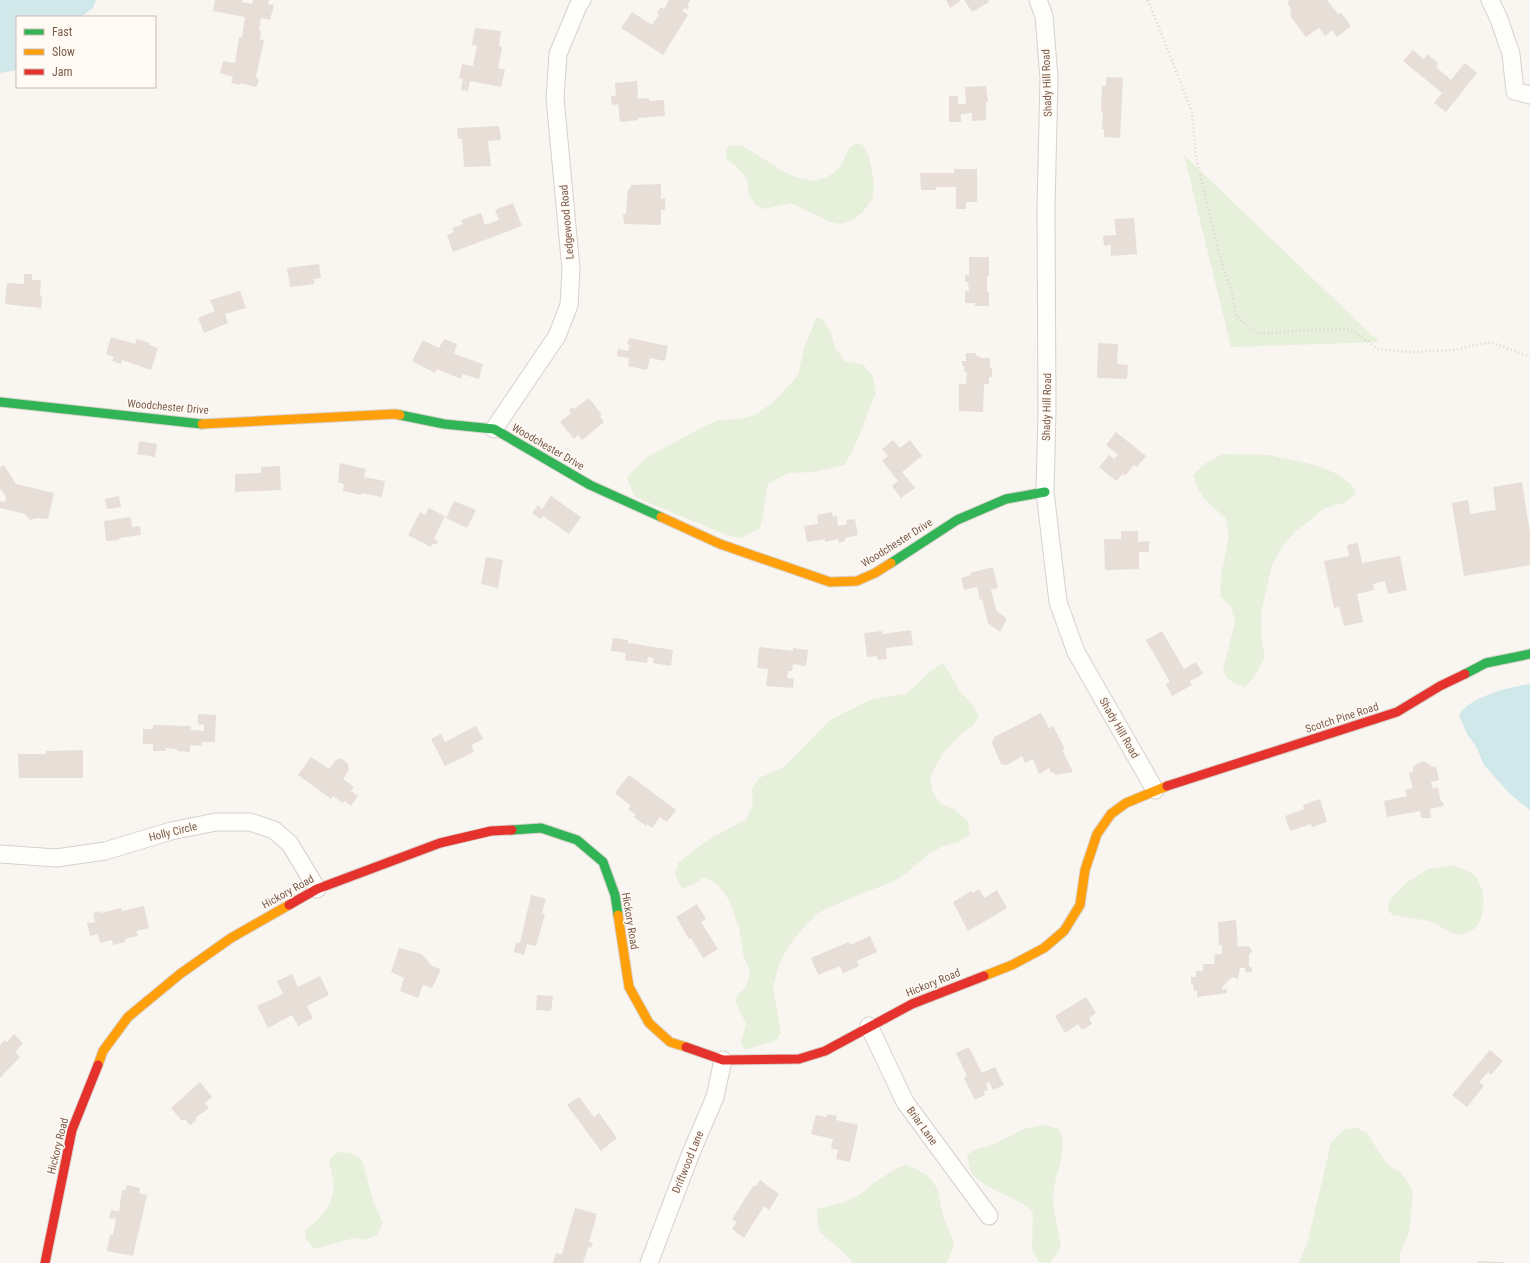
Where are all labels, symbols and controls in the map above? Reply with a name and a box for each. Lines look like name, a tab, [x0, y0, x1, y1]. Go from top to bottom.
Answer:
legend	[16, 16, 156, 88]
text: Fast	[52, 25, 73, 39]
text: Slow	[52, 45, 75, 59]
street label: Shady Hill Road	[1039, 49, 1055, 117]
text: Jam	[52, 65, 73, 79]
street label: Ledgewood Road	[557, 184, 577, 260]
street label: Shady Hill Road	[1040, 373, 1054, 441]
street label: Woodchester Drive	[127, 397, 209, 417]
street label: Woodchester Drive	[509, 421, 587, 473]
street label: Woodchester Drive	[859, 516, 935, 570]
street label: Shady Hill Road	[1096, 695, 1142, 761]
street label: Scotch Pine Road	[1304, 700, 1380, 736]
street label: Holly Circle	[148, 820, 198, 844]
street label: Hickory Road	[260, 872, 316, 912]
street label: Hickory Road	[619, 892, 641, 950]
street label: Hickory Road	[904, 966, 962, 1000]
street label: Briar Lane	[904, 1104, 940, 1148]
street label: Hickory Road	[45, 1117, 71, 1175]
street label: Driftwood Lane	[670, 1129, 706, 1195]

